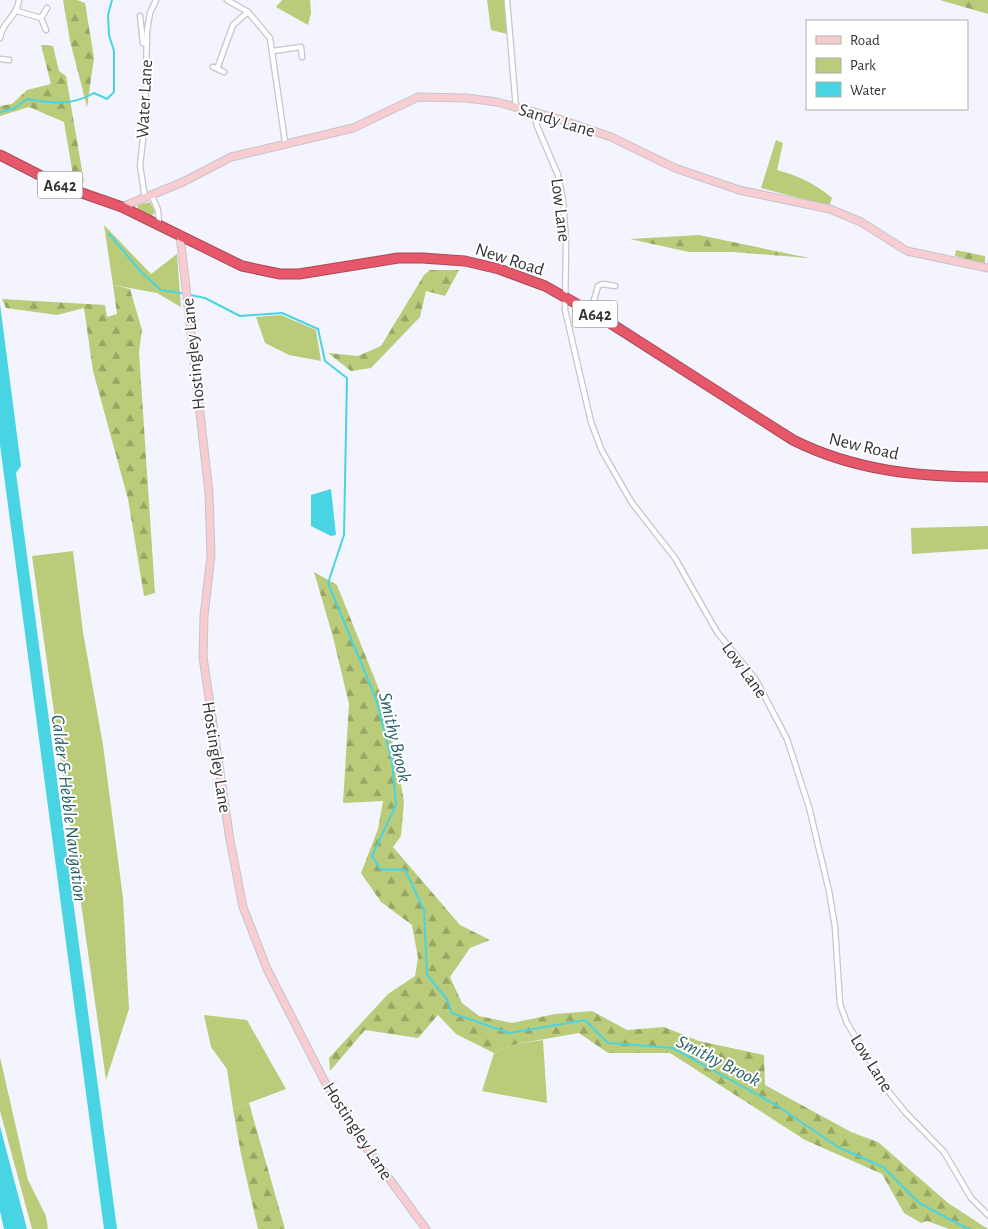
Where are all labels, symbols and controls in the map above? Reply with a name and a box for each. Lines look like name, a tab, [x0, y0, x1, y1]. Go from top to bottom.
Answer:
legend	[806, 20, 968, 110]
text: Road	[850, 33, 880, 48]
text: Park	[850, 58, 876, 73]
street label: Water Lane	[134, 59, 156, 139]
text: Water	[850, 83, 886, 98]
street label: Sandy Lane	[516, 101, 597, 141]
road number: A642	[38, 172, 82, 198]
street label: Low Lane	[547, 177, 573, 243]
street label: New Road	[473, 240, 546, 280]
street label: Hostingley Lane	[179, 297, 209, 411]
road number: A642	[572, 300, 618, 328]
street label: New Road	[827, 430, 900, 464]
street label: Low Lane	[718, 639, 770, 702]
water label: Smithy Brook	[375, 691, 414, 784]
street label: Hostingley Lane	[198, 700, 234, 814]
water label: Calder & Hebble Navigation	[48, 714, 89, 903]
water label: Smithy Brook	[673, 1032, 764, 1091]
street label: Low Lane	[847, 1032, 896, 1095]
street label: Hostingley Lane	[319, 1080, 395, 1184]

